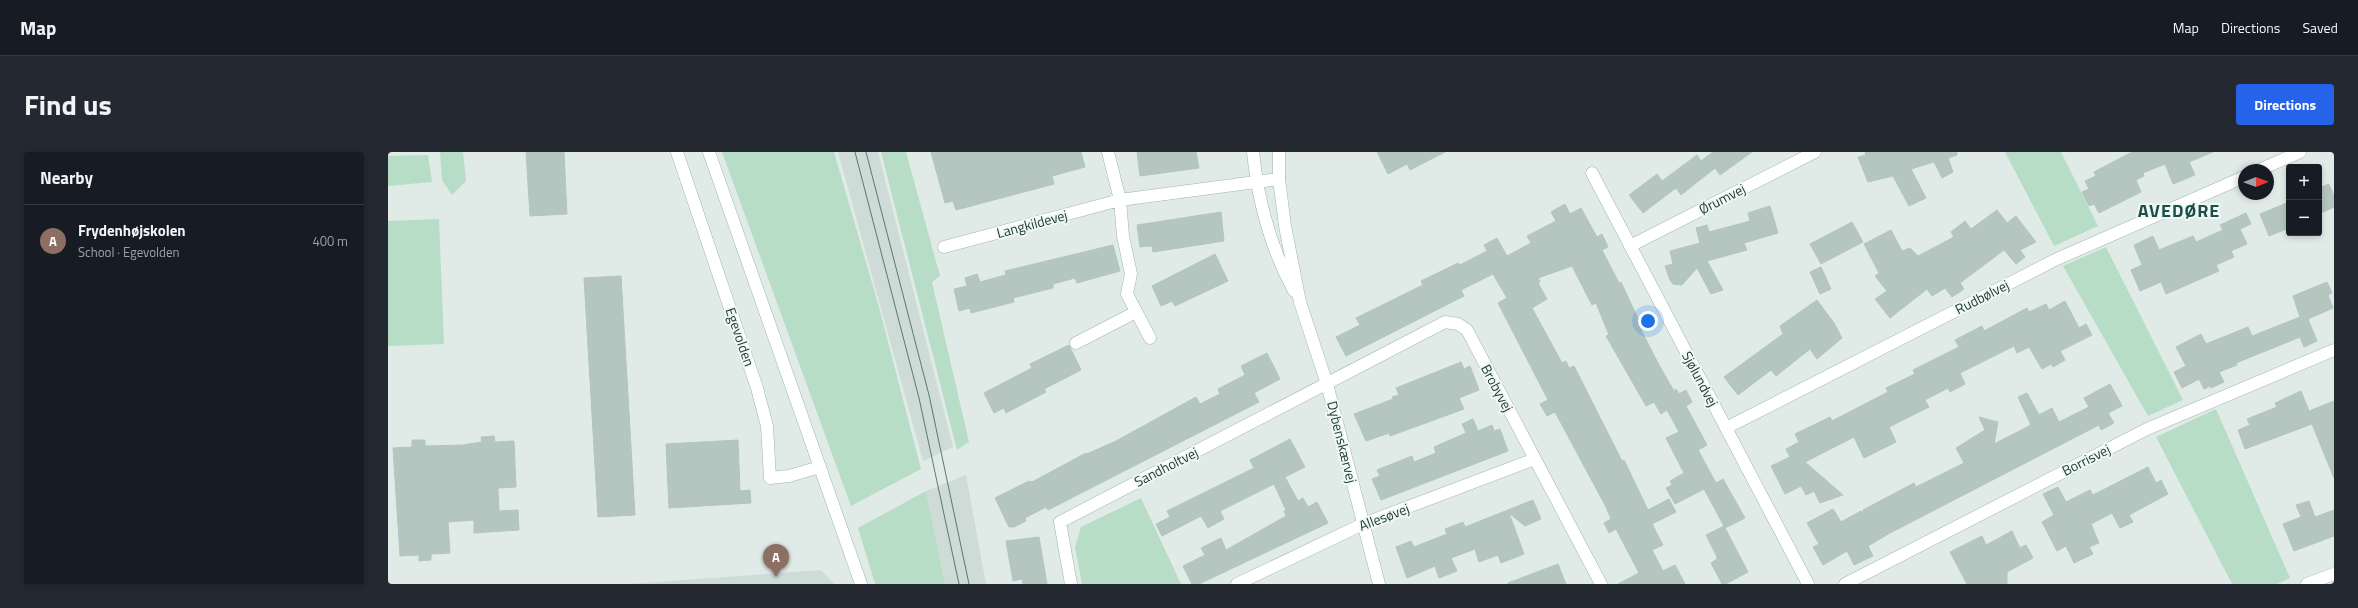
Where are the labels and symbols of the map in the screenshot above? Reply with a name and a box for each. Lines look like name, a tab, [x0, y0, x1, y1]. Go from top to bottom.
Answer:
north arrow	[2238, 164, 2274, 200]
street label: Ørumvej	[1695, 178, 1749, 219]
district label: AVEDØRE	[2138, 197, 2220, 224]
street label: Langkildevej	[994, 204, 1070, 243]
street label: Rudbølvej	[1951, 274, 2012, 319]
street label: Egevolden	[721, 305, 760, 369]
your location	[1638, 311, 1658, 331]
street label: Sjølundvej	[1677, 347, 1724, 410]
street label: Brobyvej	[1476, 360, 1519, 415]
street label: Dybenskærvej	[1322, 399, 1363, 485]
street label: Borrisvej	[2058, 438, 2114, 481]
street label: Sandholtvej	[1130, 441, 1201, 492]
street label: Allesøvej	[1356, 497, 1412, 536]
pin: A	[763, 544, 789, 577]

